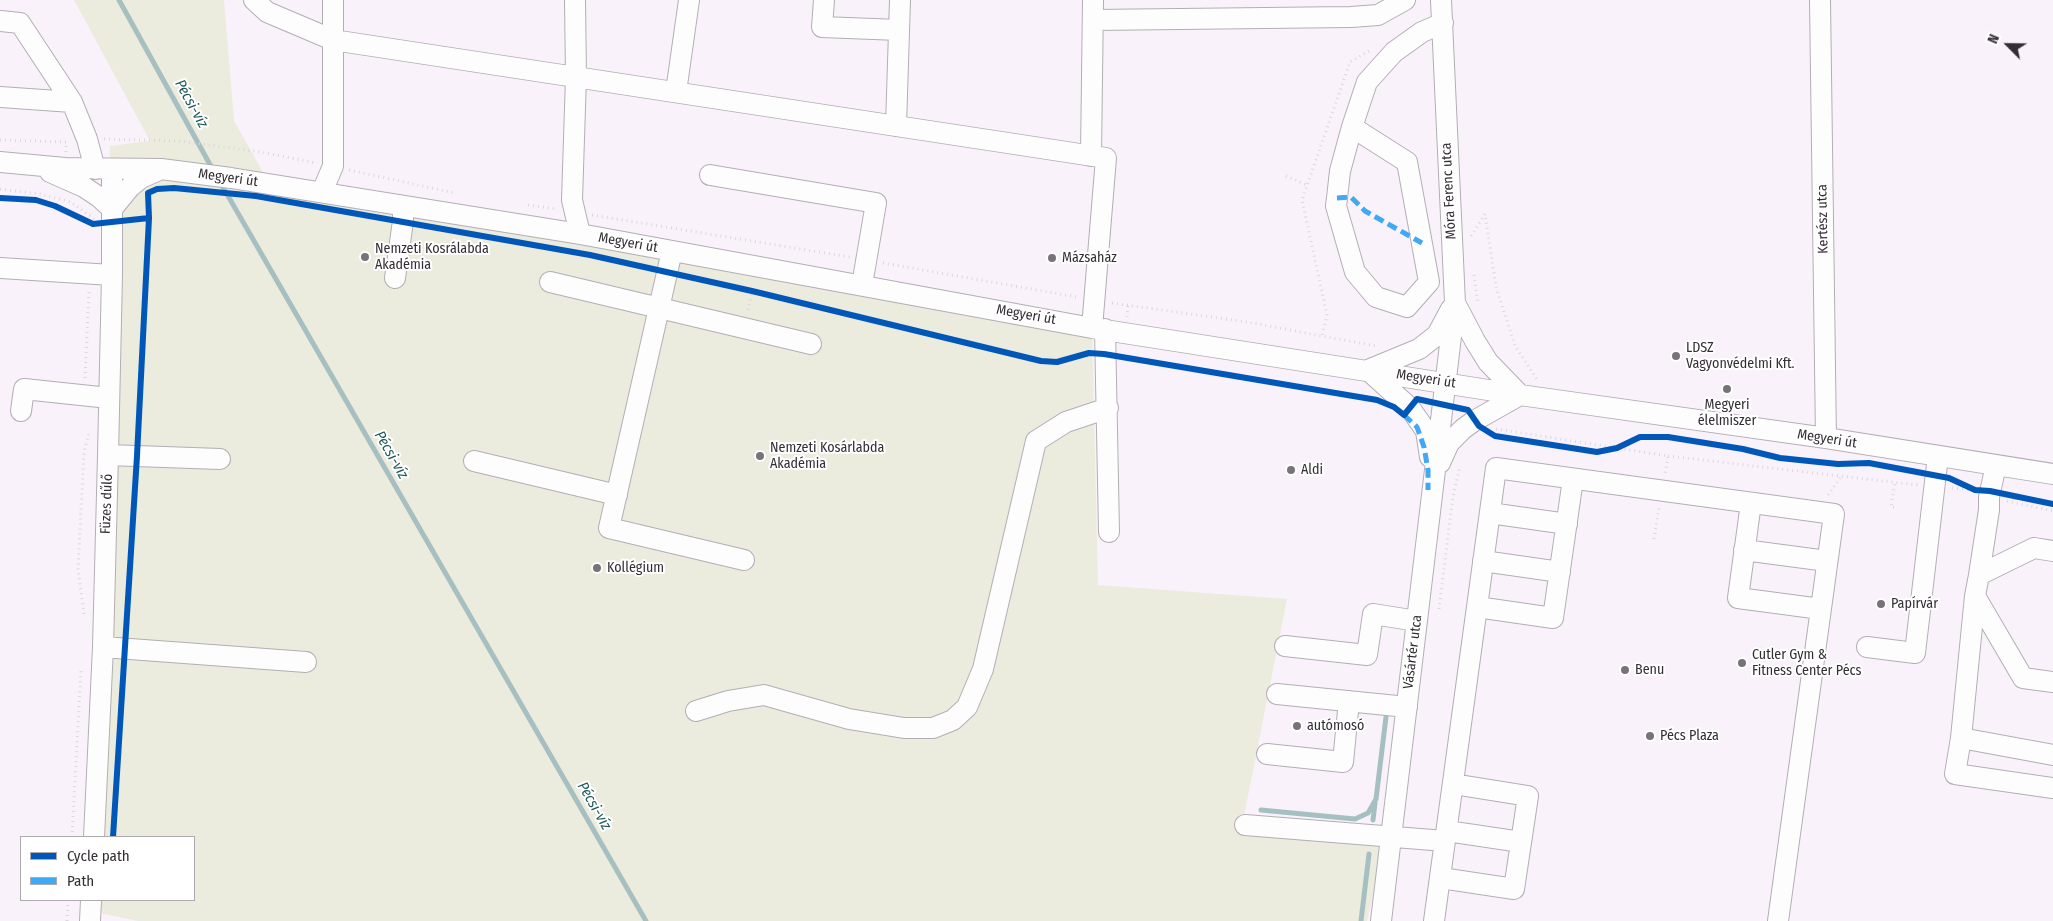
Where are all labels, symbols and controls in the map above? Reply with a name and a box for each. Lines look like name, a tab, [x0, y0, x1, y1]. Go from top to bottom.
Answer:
north arrow	[1983, 20, 2033, 70]
text: N	[1984, 32, 2003, 46]
water label: Pécsi-víz	[170, 77, 212, 131]
street label: Móra Ferenc utca	[1438, 142, 1460, 240]
street label: Megyeri út	[197, 165, 259, 191]
street label: Kertész utca	[1814, 184, 1832, 254]
street label: Megyeri út	[597, 230, 659, 256]
place label: Nemzeti Kosrálabda Akadémia	[375, 241, 489, 274]
place label: Mázsaház	[1062, 250, 1117, 266]
marker: Nemzeti Kosrálabda Akadémia	[359, 251, 371, 263]
marker: Mázsaház	[1046, 252, 1058, 264]
street label: Megyeri út	[995, 302, 1057, 328]
place label: LDSZ Vagyonvédelmi Kft.	[1686, 340, 1795, 372]
marker: LDSZ Vagyonvédelmi Kft.	[1670, 350, 1682, 362]
street label: Megyeri út	[1395, 366, 1457, 392]
marker: Megyeri élelmiszer	[1721, 383, 1733, 395]
place label: Megyeri élelmiszer	[1698, 397, 1756, 430]
street label: Megyeri út	[1796, 426, 1858, 452]
water label: Pécsi-víz	[370, 428, 412, 482]
place label: Nemzeti Kosárlabda Akadémia	[770, 440, 884, 472]
marker: Nemzeti Kosárlabda Akadémia	[754, 450, 766, 462]
place label: Aldi	[1301, 462, 1323, 478]
marker: Aldi	[1285, 464, 1297, 476]
street label: Füzes dűlő	[98, 474, 116, 534]
place label: Kollégium	[607, 560, 664, 576]
marker: Kollégium	[591, 562, 603, 574]
place label: Papírvár	[1891, 596, 1938, 612]
marker: Papírvár	[1875, 598, 1887, 610]
street label: Vásártér utca	[1400, 614, 1426, 690]
place label: Cutler Gym & Fitness Center Pécs	[1752, 647, 1862, 680]
marker: Cutler Gym & Fitness Center Pécs	[1736, 657, 1748, 669]
place label: Benu	[1635, 662, 1664, 678]
marker: Benu	[1619, 664, 1631, 676]
place label: autómosó	[1307, 718, 1364, 734]
marker: autómosó	[1291, 720, 1303, 732]
place label: Pécs Plaza	[1660, 728, 1719, 744]
marker: Pécs Plaza	[1644, 730, 1656, 742]
water label: Pécsi-víz	[573, 779, 615, 833]
legend	[20, 836, 195, 901]
text: Cycle path	[67, 847, 130, 865]
text: Path	[67, 872, 94, 890]

